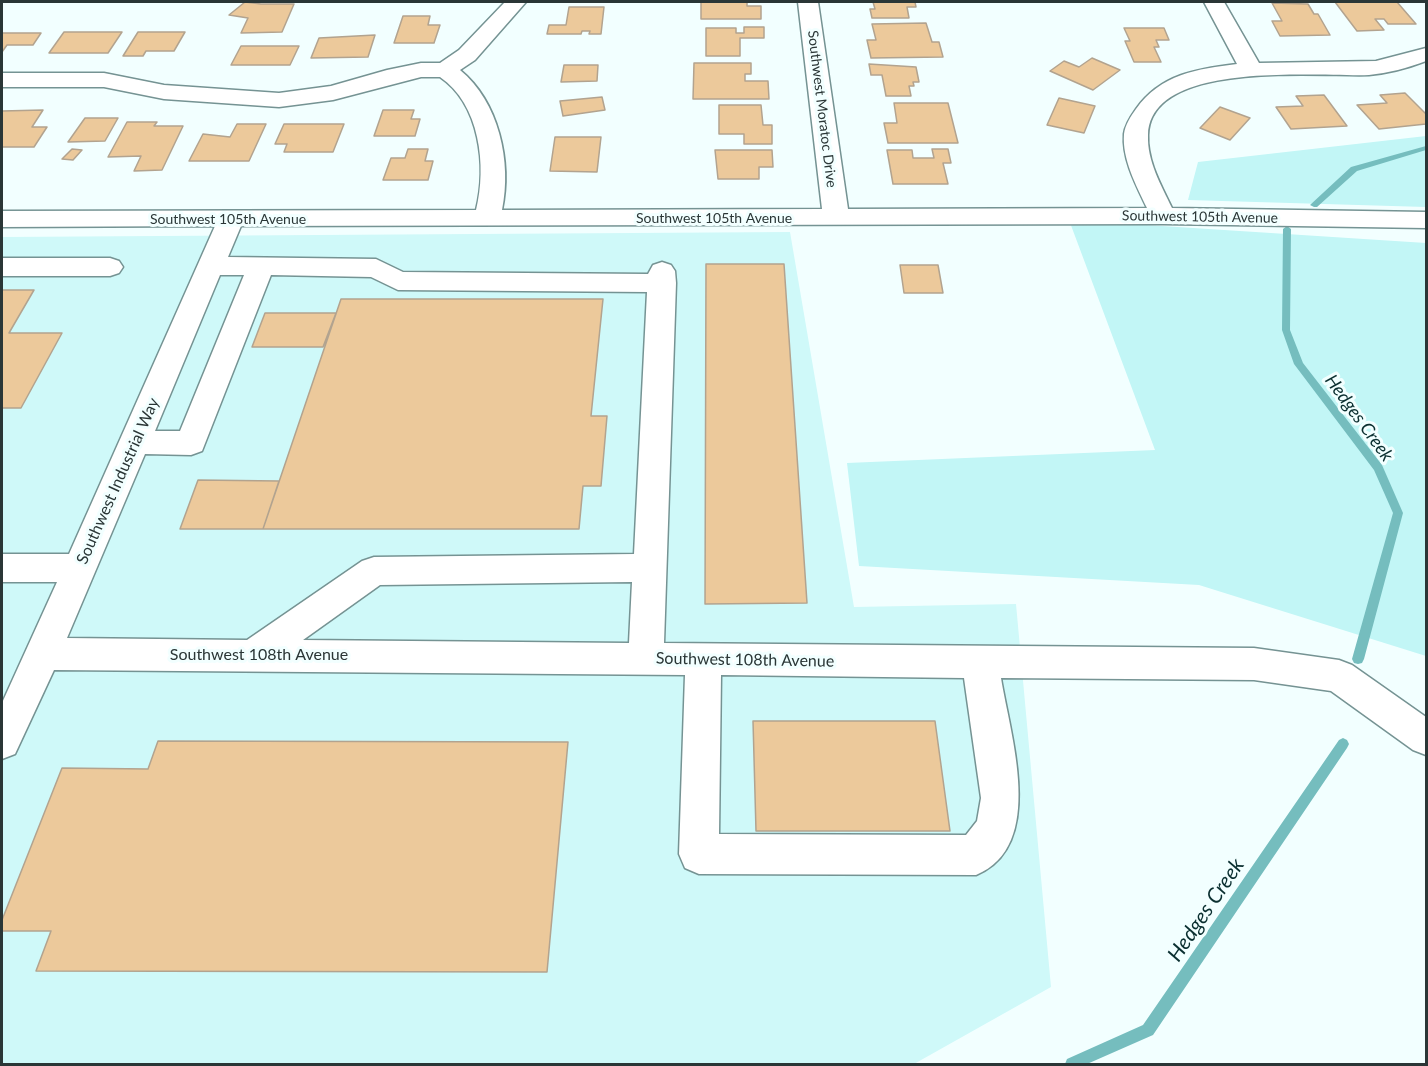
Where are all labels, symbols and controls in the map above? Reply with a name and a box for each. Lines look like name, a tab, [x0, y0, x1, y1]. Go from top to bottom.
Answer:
street label: Southwest Moratoc Drive	[804, 29, 840, 189]
street label: Southwest 105th Avenue	[1122, 207, 1278, 227]
street label: Southwest 105th Avenue	[636, 210, 792, 226]
street label: Southwest 105th Avenue	[150, 211, 306, 227]
water label: Hedges Creek	[1320, 370, 1398, 466]
street label: Southwest Industrial Way	[73, 395, 163, 567]
street label: Southwest 108th Avenue	[170, 645, 348, 665]
street label: Southwest 108th Avenue	[656, 649, 834, 671]
water label: Hedges Creek	[1162, 854, 1250, 966]

